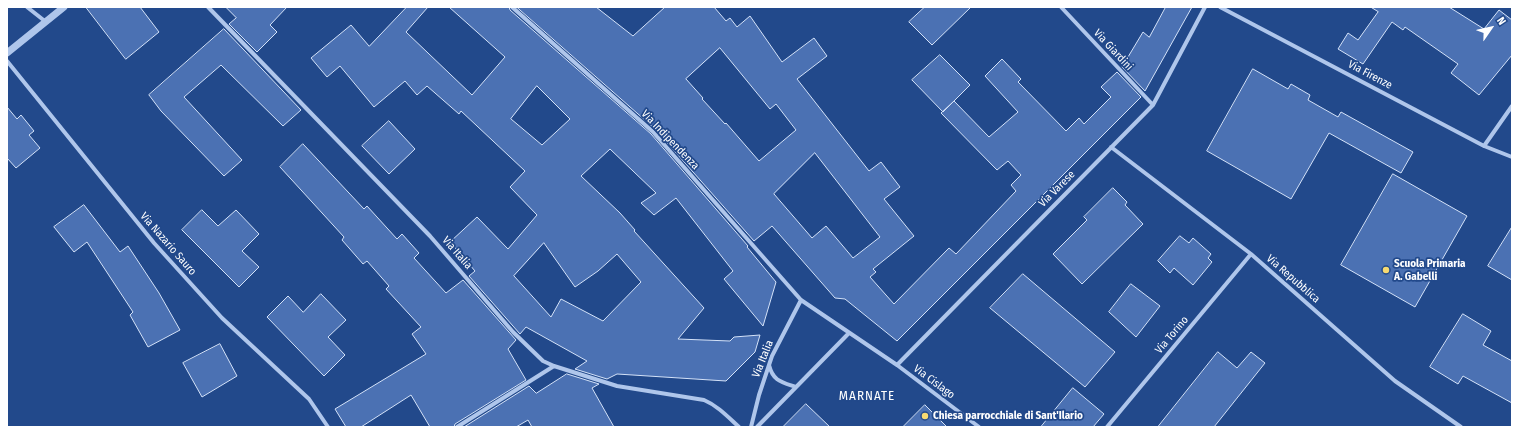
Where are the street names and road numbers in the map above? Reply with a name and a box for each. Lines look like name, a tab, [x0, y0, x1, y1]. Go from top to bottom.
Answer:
street label: Via Giardini	[1091, 27, 1135, 73]
street label: Via Firenze	[1346, 58, 1394, 92]
street label: Via Indipendenza	[638, 108, 702, 172]
street label: Via Varese	[1036, 168, 1078, 210]
street label: Via Nazario Sauro	[137, 210, 199, 278]
street label: Via Italia	[439, 234, 475, 272]
street label: Via Repubblica	[1264, 252, 1322, 306]
street label: Via Torino	[1153, 314, 1191, 356]
street label: Via Italia	[750, 338, 776, 380]
street label: Via Cislago	[911, 362, 957, 402]

